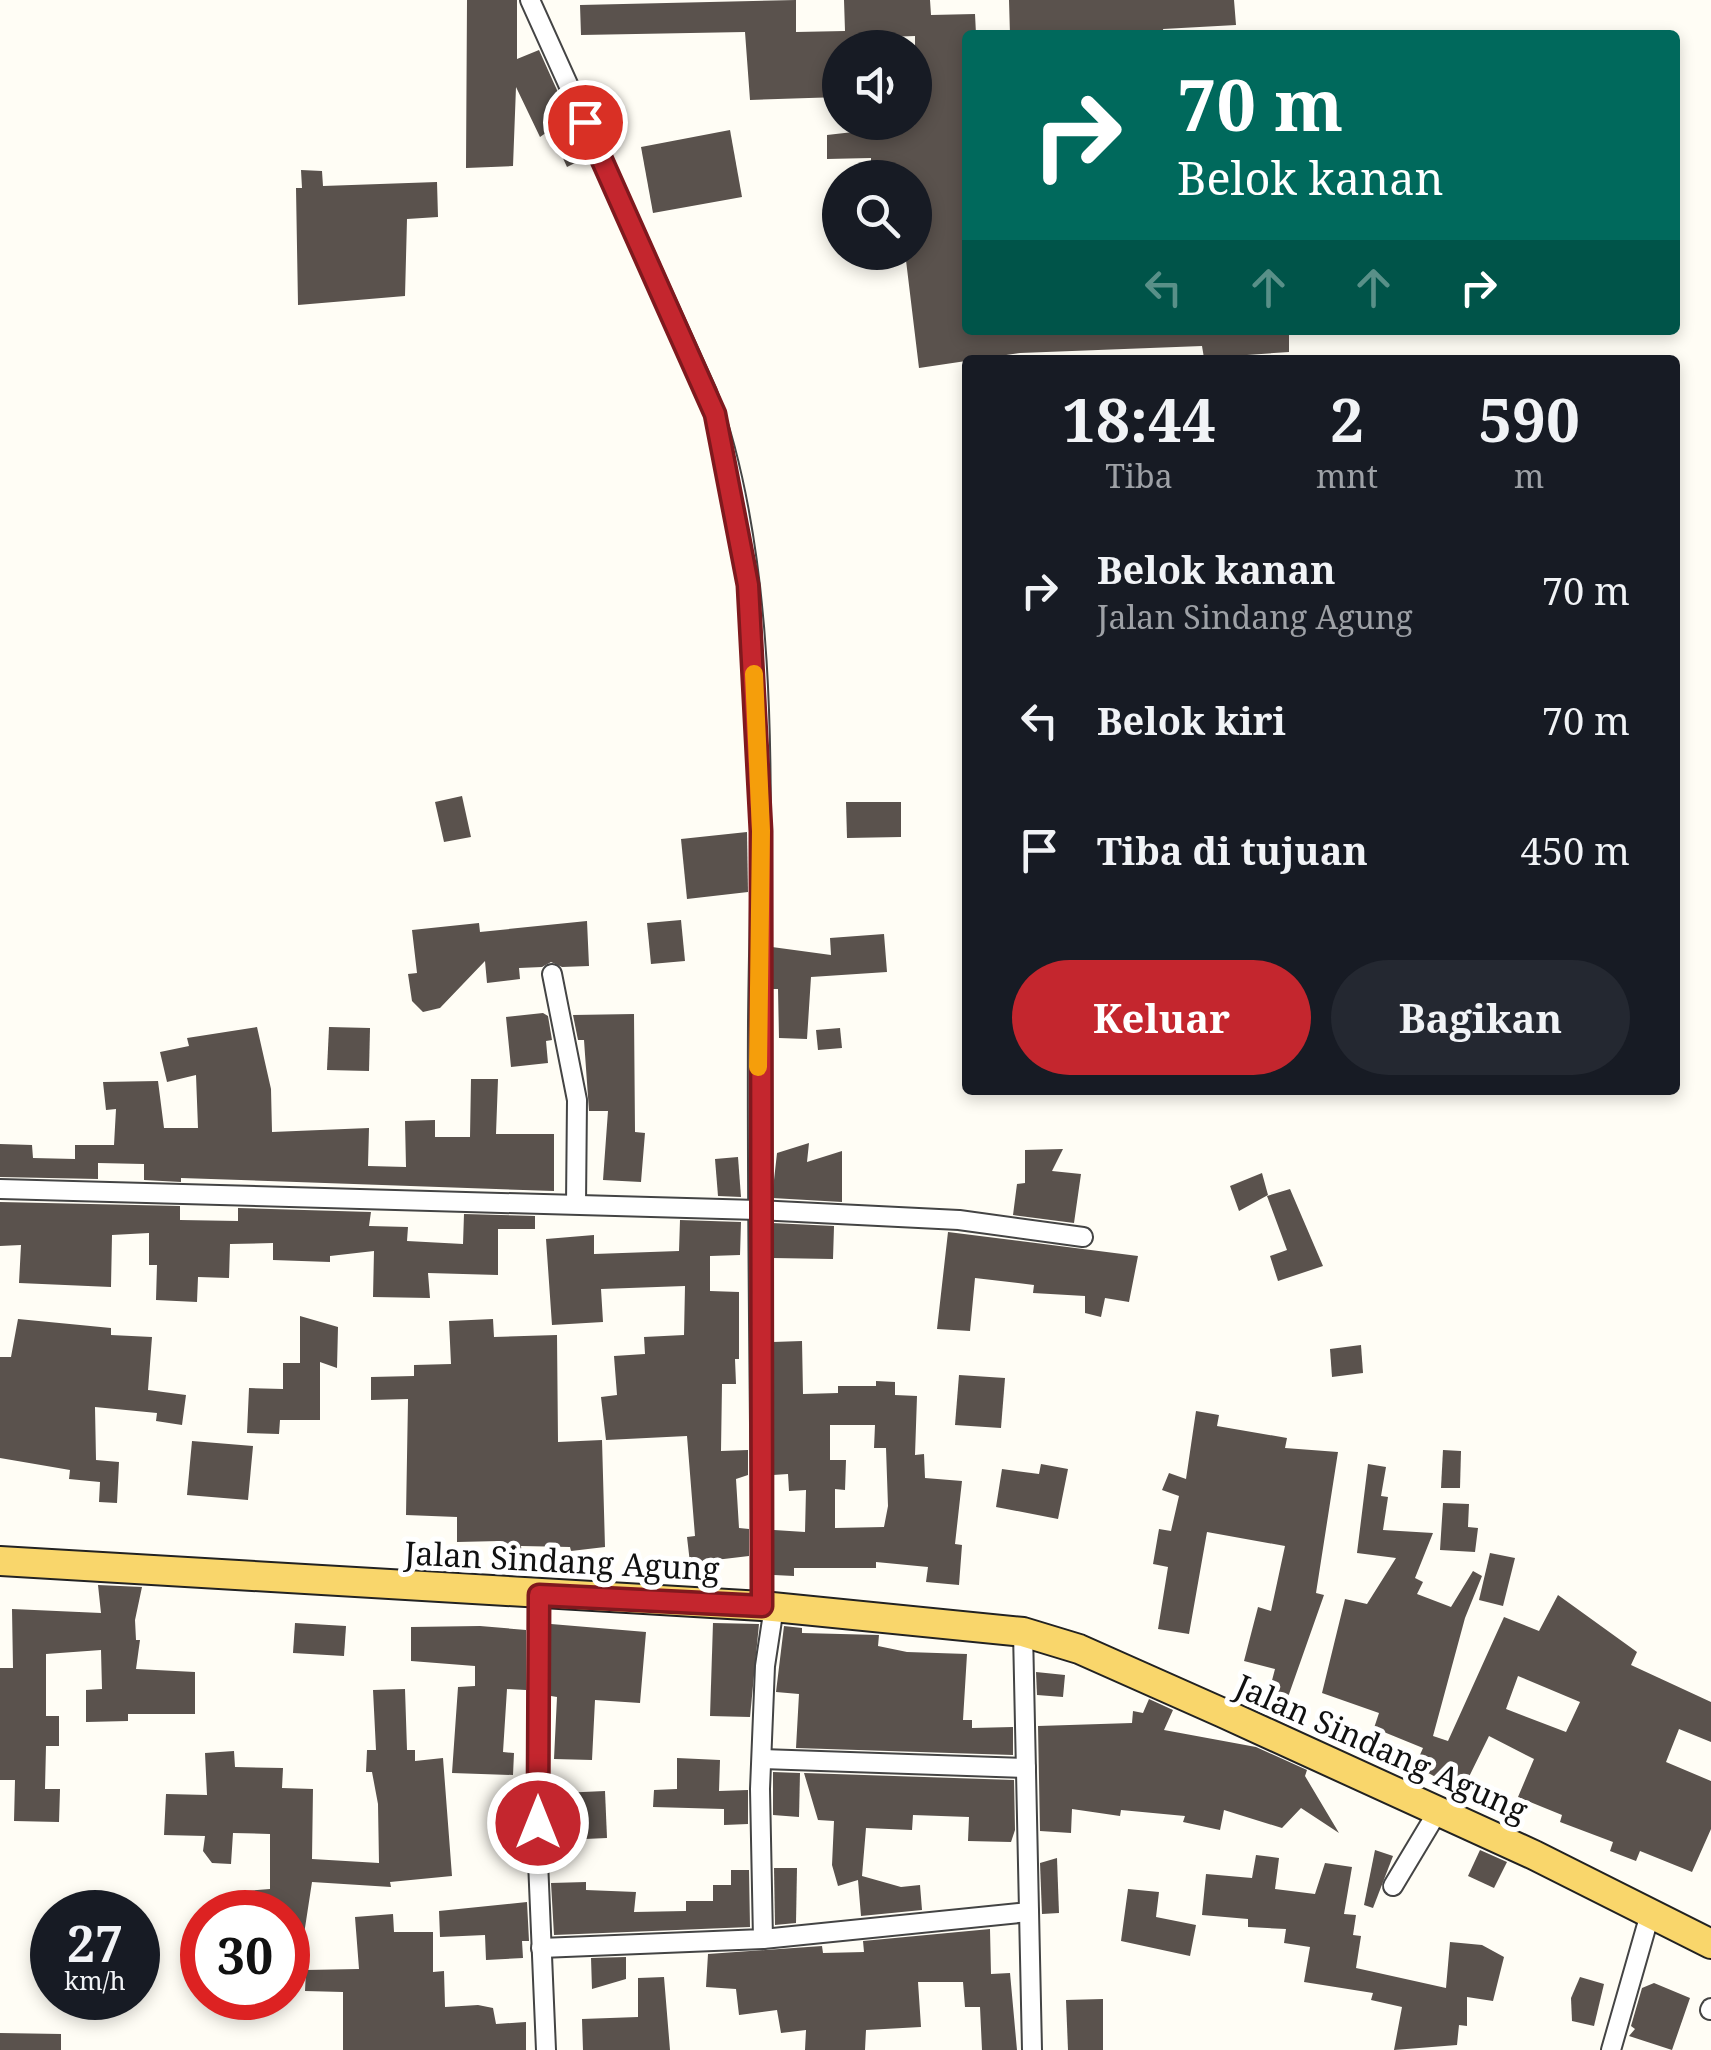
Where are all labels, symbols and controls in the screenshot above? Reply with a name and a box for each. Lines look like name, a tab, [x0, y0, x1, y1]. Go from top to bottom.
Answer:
map controls	[822, 30, 932, 270]
button: sound	[822, 30, 932, 140]
text: 70 m	[1177, 56, 1343, 152]
icon: right	[1012, 70, 1142, 200]
pin	[543, 80, 628, 165]
icon: arrive	[558, 95, 613, 150]
text: Belok kanan	[1177, 147, 1444, 208]
button: search	[822, 160, 932, 270]
icon: left	[1136, 260, 1191, 315]
icon: ahead	[1241, 260, 1296, 315]
icon: ahead	[1346, 260, 1401, 315]
icon: right	[1451, 260, 1506, 315]
text: 18:44	[1062, 378, 1216, 460]
text: 2	[1330, 378, 1364, 460]
text: 590	[1478, 378, 1580, 460]
text: Tiba	[1105, 454, 1173, 497]
text: mnt	[1316, 454, 1378, 497]
text: m	[1514, 454, 1544, 497]
text: Belok kanan	[1097, 543, 1336, 595]
icon: right	[1012, 563, 1067, 618]
text: 70 m	[1542, 564, 1630, 616]
text: Jalan Sindang Agung	[1097, 595, 1413, 638]
icon: left	[1012, 693, 1067, 748]
text: Belok kiri	[1097, 694, 1286, 746]
text: 70 m	[1542, 694, 1630, 746]
icon: arrive	[1012, 823, 1067, 878]
text: Tiba di tujuan	[1097, 824, 1368, 876]
text: 450 m	[1520, 824, 1630, 876]
button: Keluar	[1012, 960, 1311, 1075]
button: Bagikan	[1331, 960, 1630, 1075]
street label: Jalan Sindang Agung	[402, 1530, 721, 1590]
street label: Jalan Sindang Agung	[1228, 1663, 1535, 1831]
position arrow	[486, 1771, 590, 1875]
speed limit sign: 30	[180, 1890, 310, 2020]
text: 27	[67, 1909, 123, 1977]
text: km/h	[64, 1963, 126, 1997]

